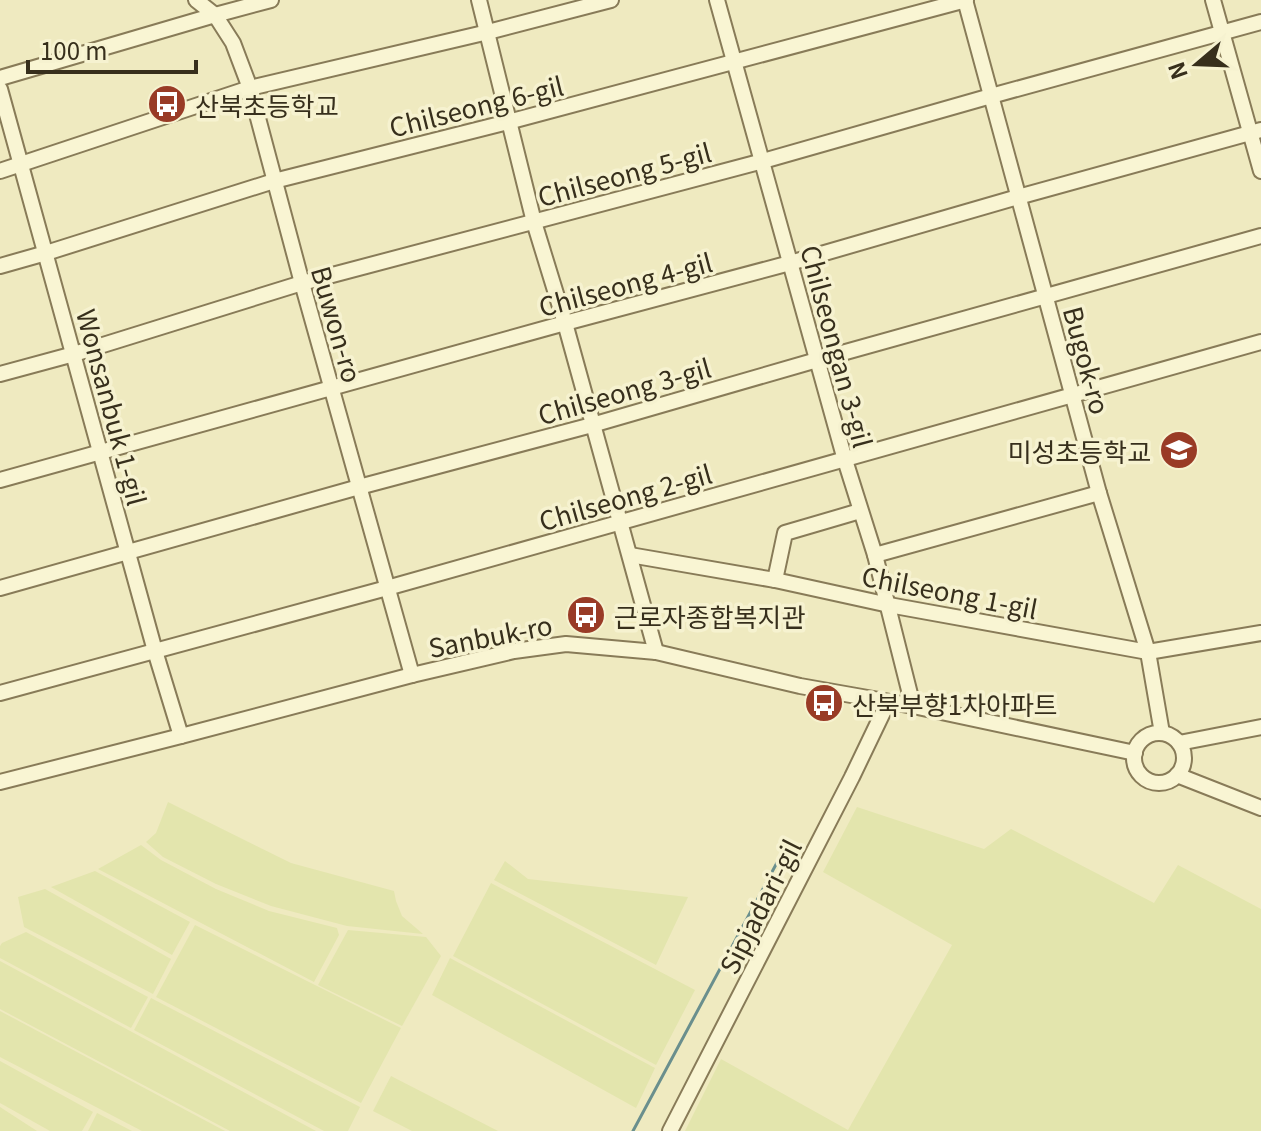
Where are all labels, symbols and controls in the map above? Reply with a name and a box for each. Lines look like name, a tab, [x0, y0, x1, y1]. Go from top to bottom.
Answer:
scale bar	[28, 24, 196, 74]
north arrow	[1157, 24, 1237, 104]
text: 100 m	[40, 32, 108, 67]
text: N	[1158, 58, 1194, 84]
street label: Chilseong 6-gil	[385, 65, 567, 145]
bus stop icon: 산북초등학교	[146, 83, 188, 125]
place label: 산북초등학교	[195, 86, 339, 123]
street label: Chilseong 5-gil	[533, 132, 715, 214]
street label: Chilseongan 3-gil	[793, 241, 883, 451]
street label: Chilseong 4-gil	[534, 242, 716, 324]
street label: Buwon-ro	[304, 261, 372, 387]
street label: Bugok-ro	[1056, 302, 1120, 418]
street label: Wonsanbuk 1-gil	[69, 305, 157, 509]
street label: Chilseong 3-gil	[533, 348, 715, 432]
school or university icon: 미성초등학교	[1158, 429, 1200, 471]
place label: 미성초등학교	[1007, 432, 1151, 469]
street label: Chilseong 2-gil	[534, 454, 716, 538]
street label: Chilseong 1-gil	[859, 556, 1041, 626]
bus stop icon: 근로자종합복지관	[565, 594, 607, 636]
place label: 근로자종합복지관	[614, 597, 805, 634]
street label: Sanbuk-ro	[425, 605, 555, 665]
bus stop icon: 산북부향1차아파트	[803, 682, 845, 724]
place label: 산북부향1차아파트	[852, 685, 1058, 722]
street label: Sipjadari-gil	[709, 832, 809, 980]

